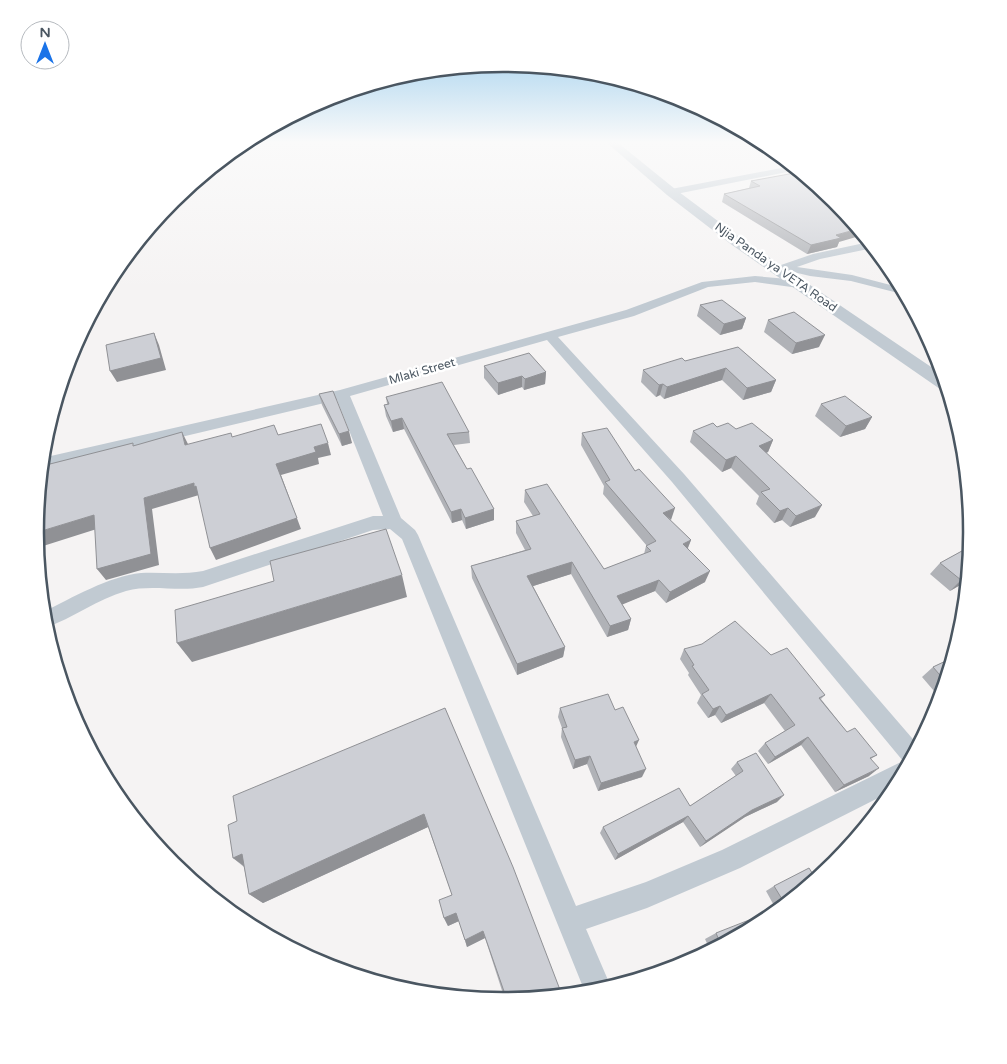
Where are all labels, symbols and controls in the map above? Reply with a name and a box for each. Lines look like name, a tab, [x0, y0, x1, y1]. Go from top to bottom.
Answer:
north arrow	[20, 20, 70, 70]
text: N	[39, 24, 51, 41]
street label: Njia Panda ya VETA Road	[712, 219, 840, 315]
street label: Mlaki Street	[387, 355, 457, 387]

